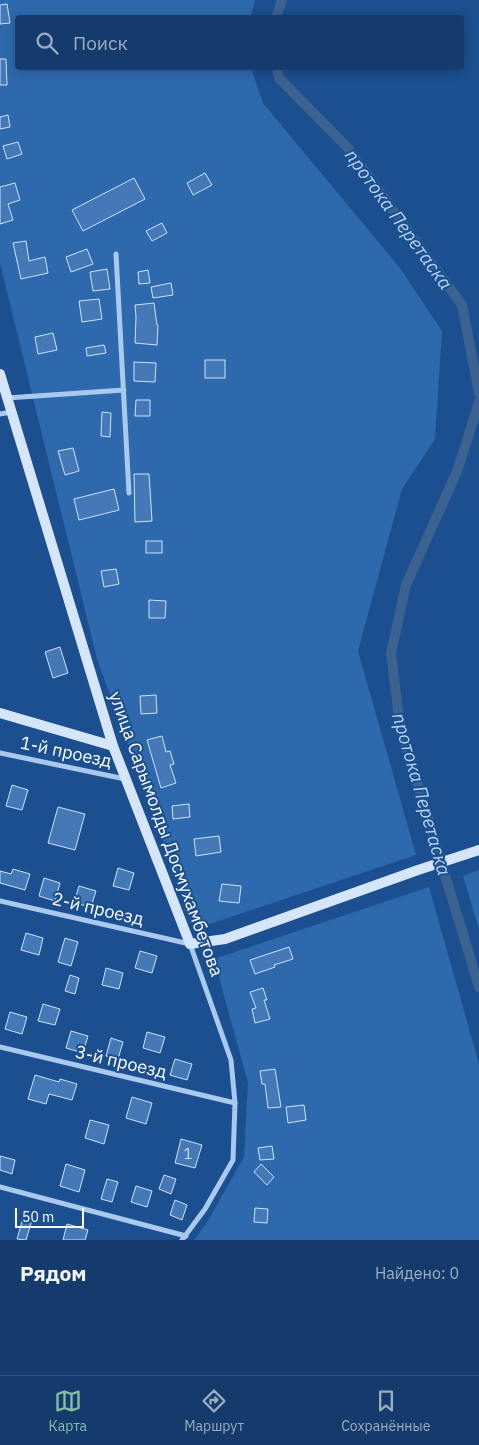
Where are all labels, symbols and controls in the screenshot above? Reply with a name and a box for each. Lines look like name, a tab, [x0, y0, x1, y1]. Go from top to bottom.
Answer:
search box	[15, 15, 464, 70]
icon: search	[33, 29, 61, 57]
text: Поиск	[73, 31, 128, 55]
water label: протока Перетаска	[340, 144, 458, 294]
street label: улица Сарымолды Досмухамбетова	[104, 688, 229, 980]
water label: протока Перетаска	[387, 710, 457, 878]
street label: 1-й проезд	[18, 731, 114, 773]
street label: 2-й проезд	[50, 887, 146, 930]
street label: 3-й проезд	[73, 1040, 169, 1083]
house number: 1	[183, 1144, 193, 1163]
scale bar	[15, 1205, 84, 1228]
text: 50 m	[22, 1208, 54, 1226]
text: Рядом	[20, 1259, 87, 1287]
text: Найдено: 0	[375, 1263, 459, 1283]
tab: Карта	[49, 1387, 87, 1435]
tab: Маршрут	[184, 1387, 244, 1435]
tab: Сохранённые	[341, 1387, 430, 1435]

